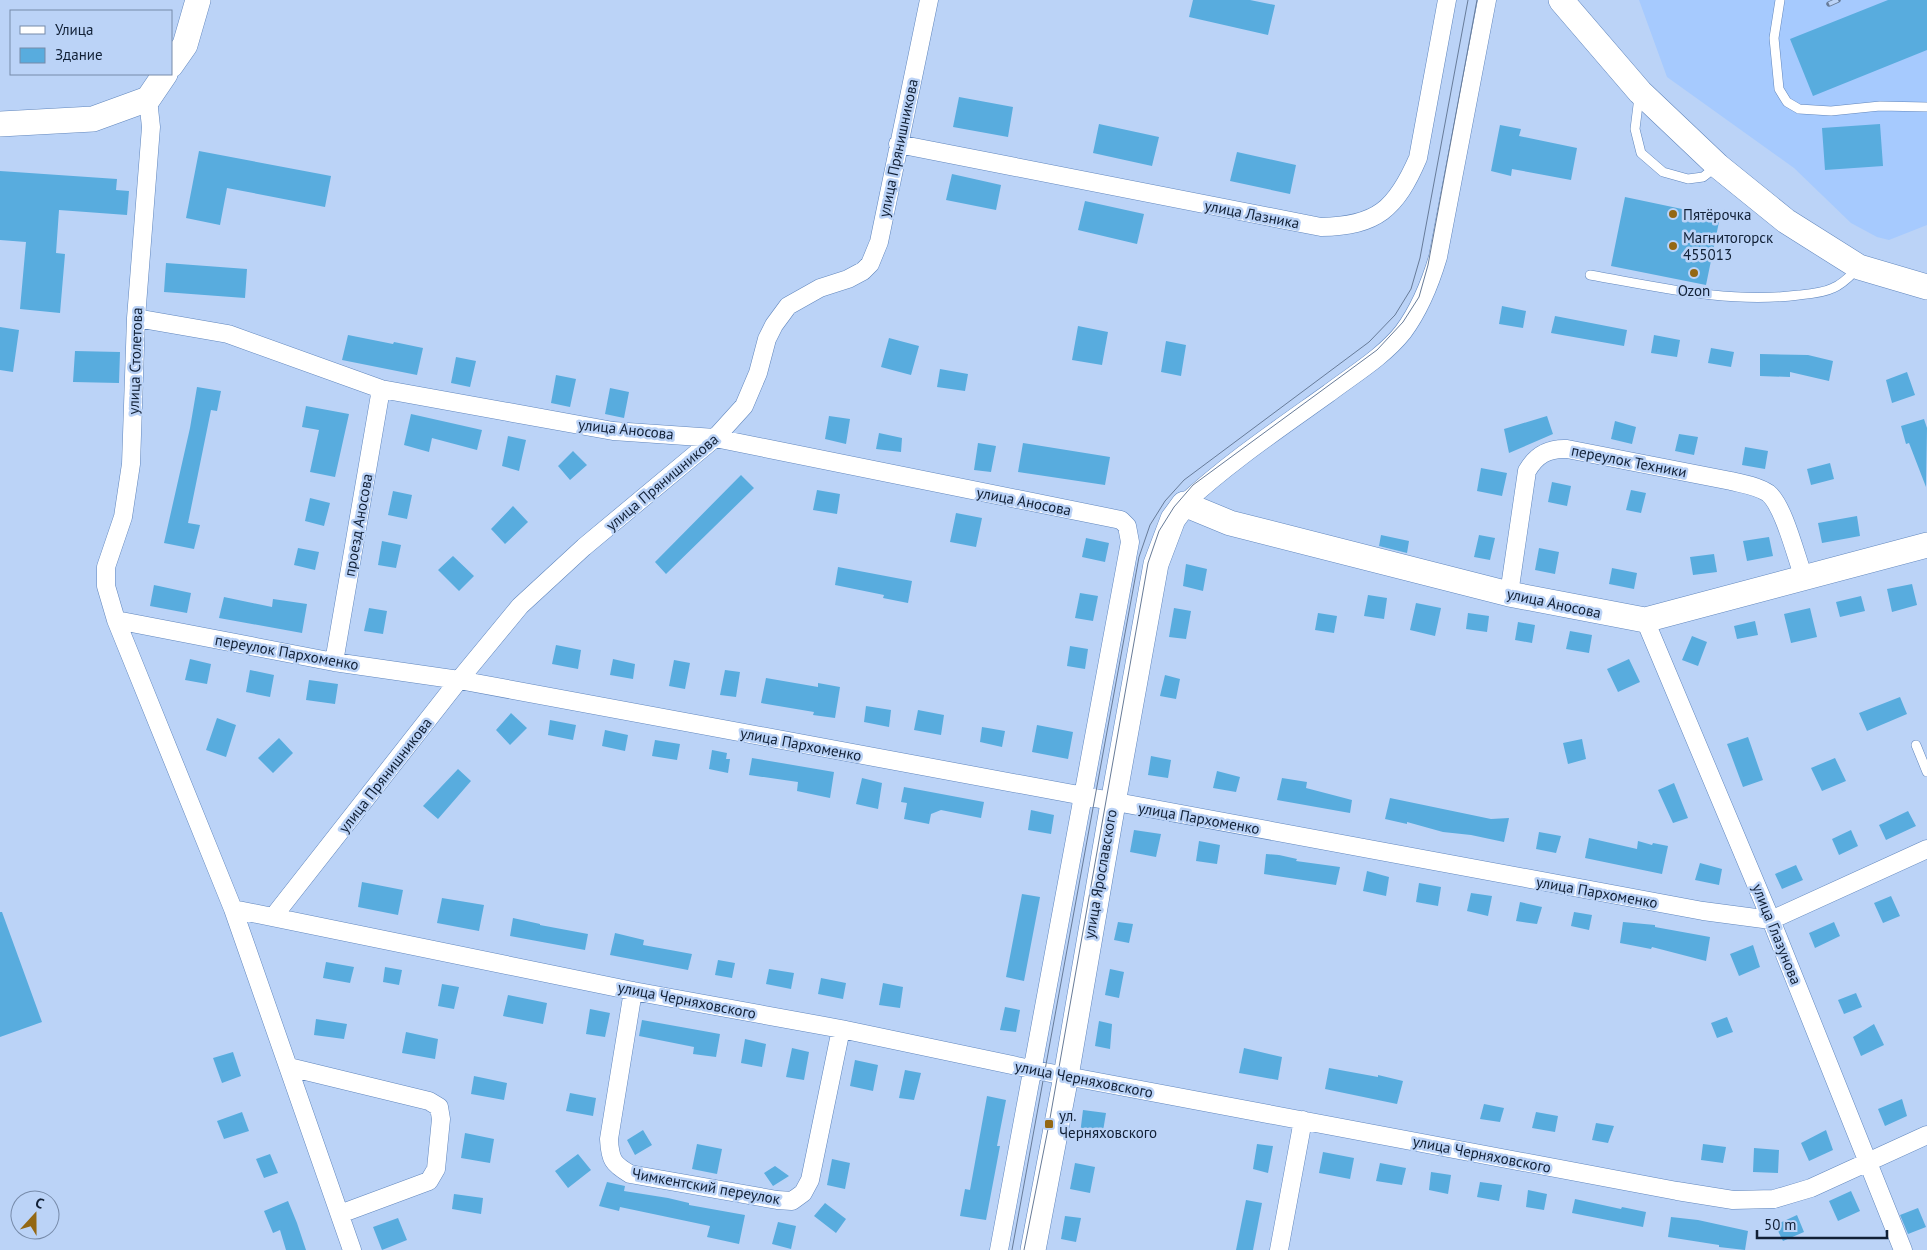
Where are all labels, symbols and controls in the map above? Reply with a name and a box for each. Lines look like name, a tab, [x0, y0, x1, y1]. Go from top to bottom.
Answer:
legend	[10, 10, 172, 75]
text: Улица	[55, 20, 93, 39]
text: Здание	[55, 45, 103, 64]
street label: улица Прянишникова	[874, 77, 922, 219]
street label: улица Лазника	[1203, 195, 1301, 233]
place label: Пятёрочка	[1683, 205, 1751, 224]
marker: Пятёрочка	[1667, 208, 1679, 220]
place label: Магнитогорск 455013	[1683, 228, 1774, 264]
marker: Магнитогорск 455013	[1667, 240, 1679, 252]
marker: Ozon	[1688, 267, 1700, 279]
place label: Ozon	[1678, 281, 1710, 300]
street label: улица Столетова	[124, 307, 146, 415]
street label: улица Аносова	[577, 415, 675, 443]
street label: улица Прянишникова	[602, 429, 722, 535]
street label: переулок Техники	[1570, 440, 1688, 482]
street label: проезд Аносова	[340, 472, 376, 578]
street label: улица Аносова	[975, 483, 1073, 519]
street label: улица Аносова	[1505, 584, 1603, 622]
street label: переулок Пархоменко	[214, 630, 360, 674]
street label: улица Прянишникова	[334, 714, 436, 836]
street label: улица Пархоменко	[739, 723, 863, 765]
street label: улица Пархоменко	[1137, 798, 1261, 838]
street label: улица Ярославского	[1079, 808, 1121, 940]
street label: улица Пархоменко	[1535, 872, 1659, 912]
street label: улица Глазунова	[1748, 881, 1806, 987]
street label: улица Черняховского	[616, 977, 758, 1023]
street label: улица Черняховского	[1013, 1056, 1155, 1102]
place label: ул. Черняховского	[1059, 1106, 1157, 1142]
marker: ул. Черняховского	[1043, 1118, 1055, 1130]
street label: улица Черняховского	[1411, 1131, 1553, 1177]
street label: Чимкентский переулок	[630, 1164, 783, 1209]
north arrow	[10, 1190, 60, 1240]
text: С	[33, 1193, 47, 1213]
scale bar	[1757, 1208, 1887, 1240]
text: 50 m	[1764, 1215, 1797, 1234]

